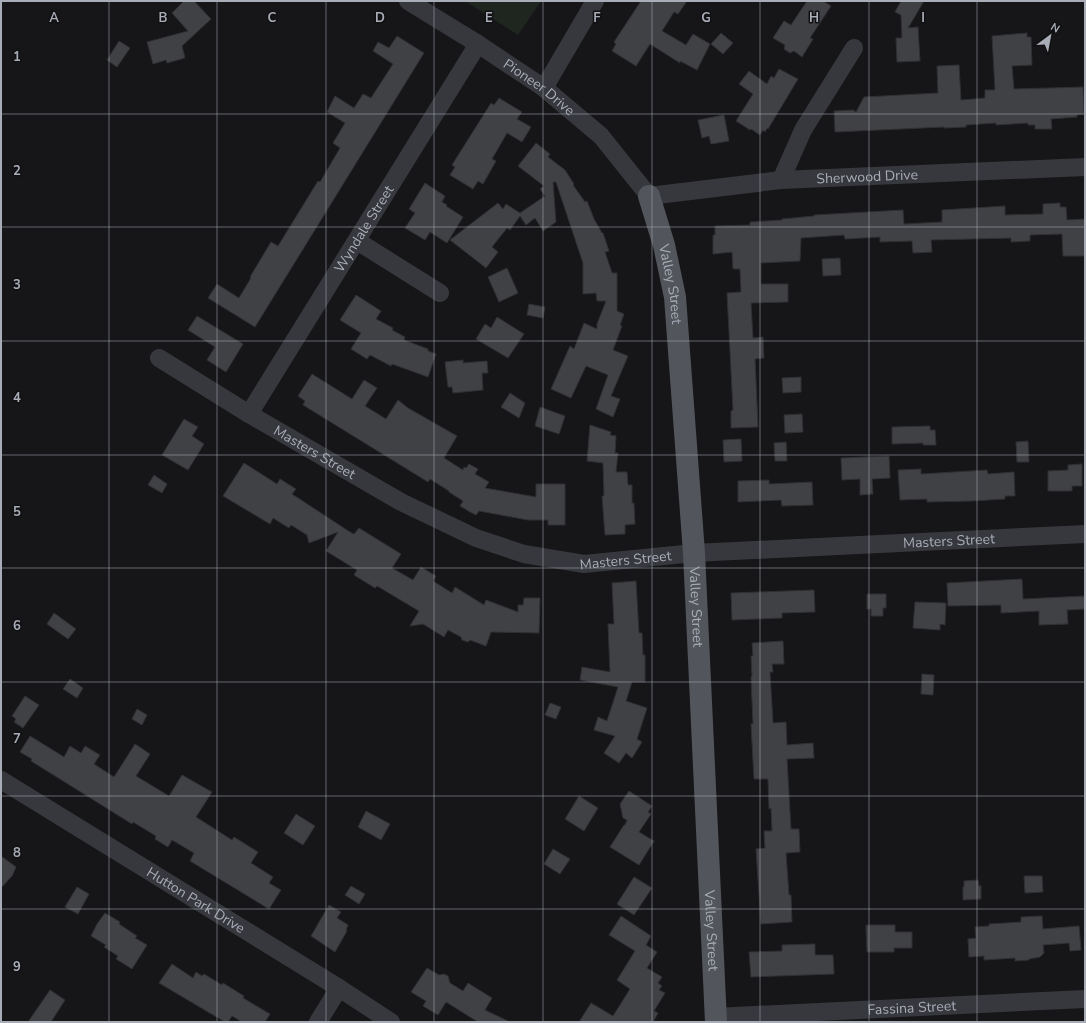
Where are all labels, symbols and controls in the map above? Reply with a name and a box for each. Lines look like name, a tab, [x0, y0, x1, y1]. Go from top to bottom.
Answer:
text: A	[49, 9, 59, 27]
text: B	[159, 9, 168, 27]
text: C	[268, 9, 277, 27]
text: D	[375, 9, 385, 27]
text: E	[485, 9, 493, 27]
text: F	[593, 9, 601, 27]
text: G	[701, 9, 711, 27]
text: H	[809, 9, 819, 27]
text: I	[921, 9, 925, 27]
north arrow	[1030, 16, 1070, 56]
text: N	[1048, 19, 1063, 36]
text: 1	[13, 48, 21, 66]
street label: Pioneer Drive	[500, 54, 579, 120]
text: 2	[13, 162, 21, 180]
street label: Sherwood Drive	[816, 165, 918, 188]
street label: Wyndale Street	[330, 181, 398, 276]
street label: Valley Street	[654, 241, 686, 325]
text: 3	[13, 276, 21, 294]
text: 4	[13, 389, 21, 407]
street label: Masters Street	[270, 421, 359, 483]
text: 5	[13, 503, 21, 521]
street label: Masters Street	[903, 529, 995, 552]
street label: Masters Street	[579, 546, 672, 574]
street label: Valley Street	[685, 565, 708, 648]
text: 6	[13, 617, 21, 635]
text: 7	[13, 730, 21, 748]
text: 8	[13, 844, 21, 862]
street label: Hutton Park Drive	[143, 863, 249, 938]
street label: Valley Street	[700, 889, 723, 971]
text: 9	[13, 958, 21, 976]
street label: Fassina Street	[867, 996, 957, 1019]

